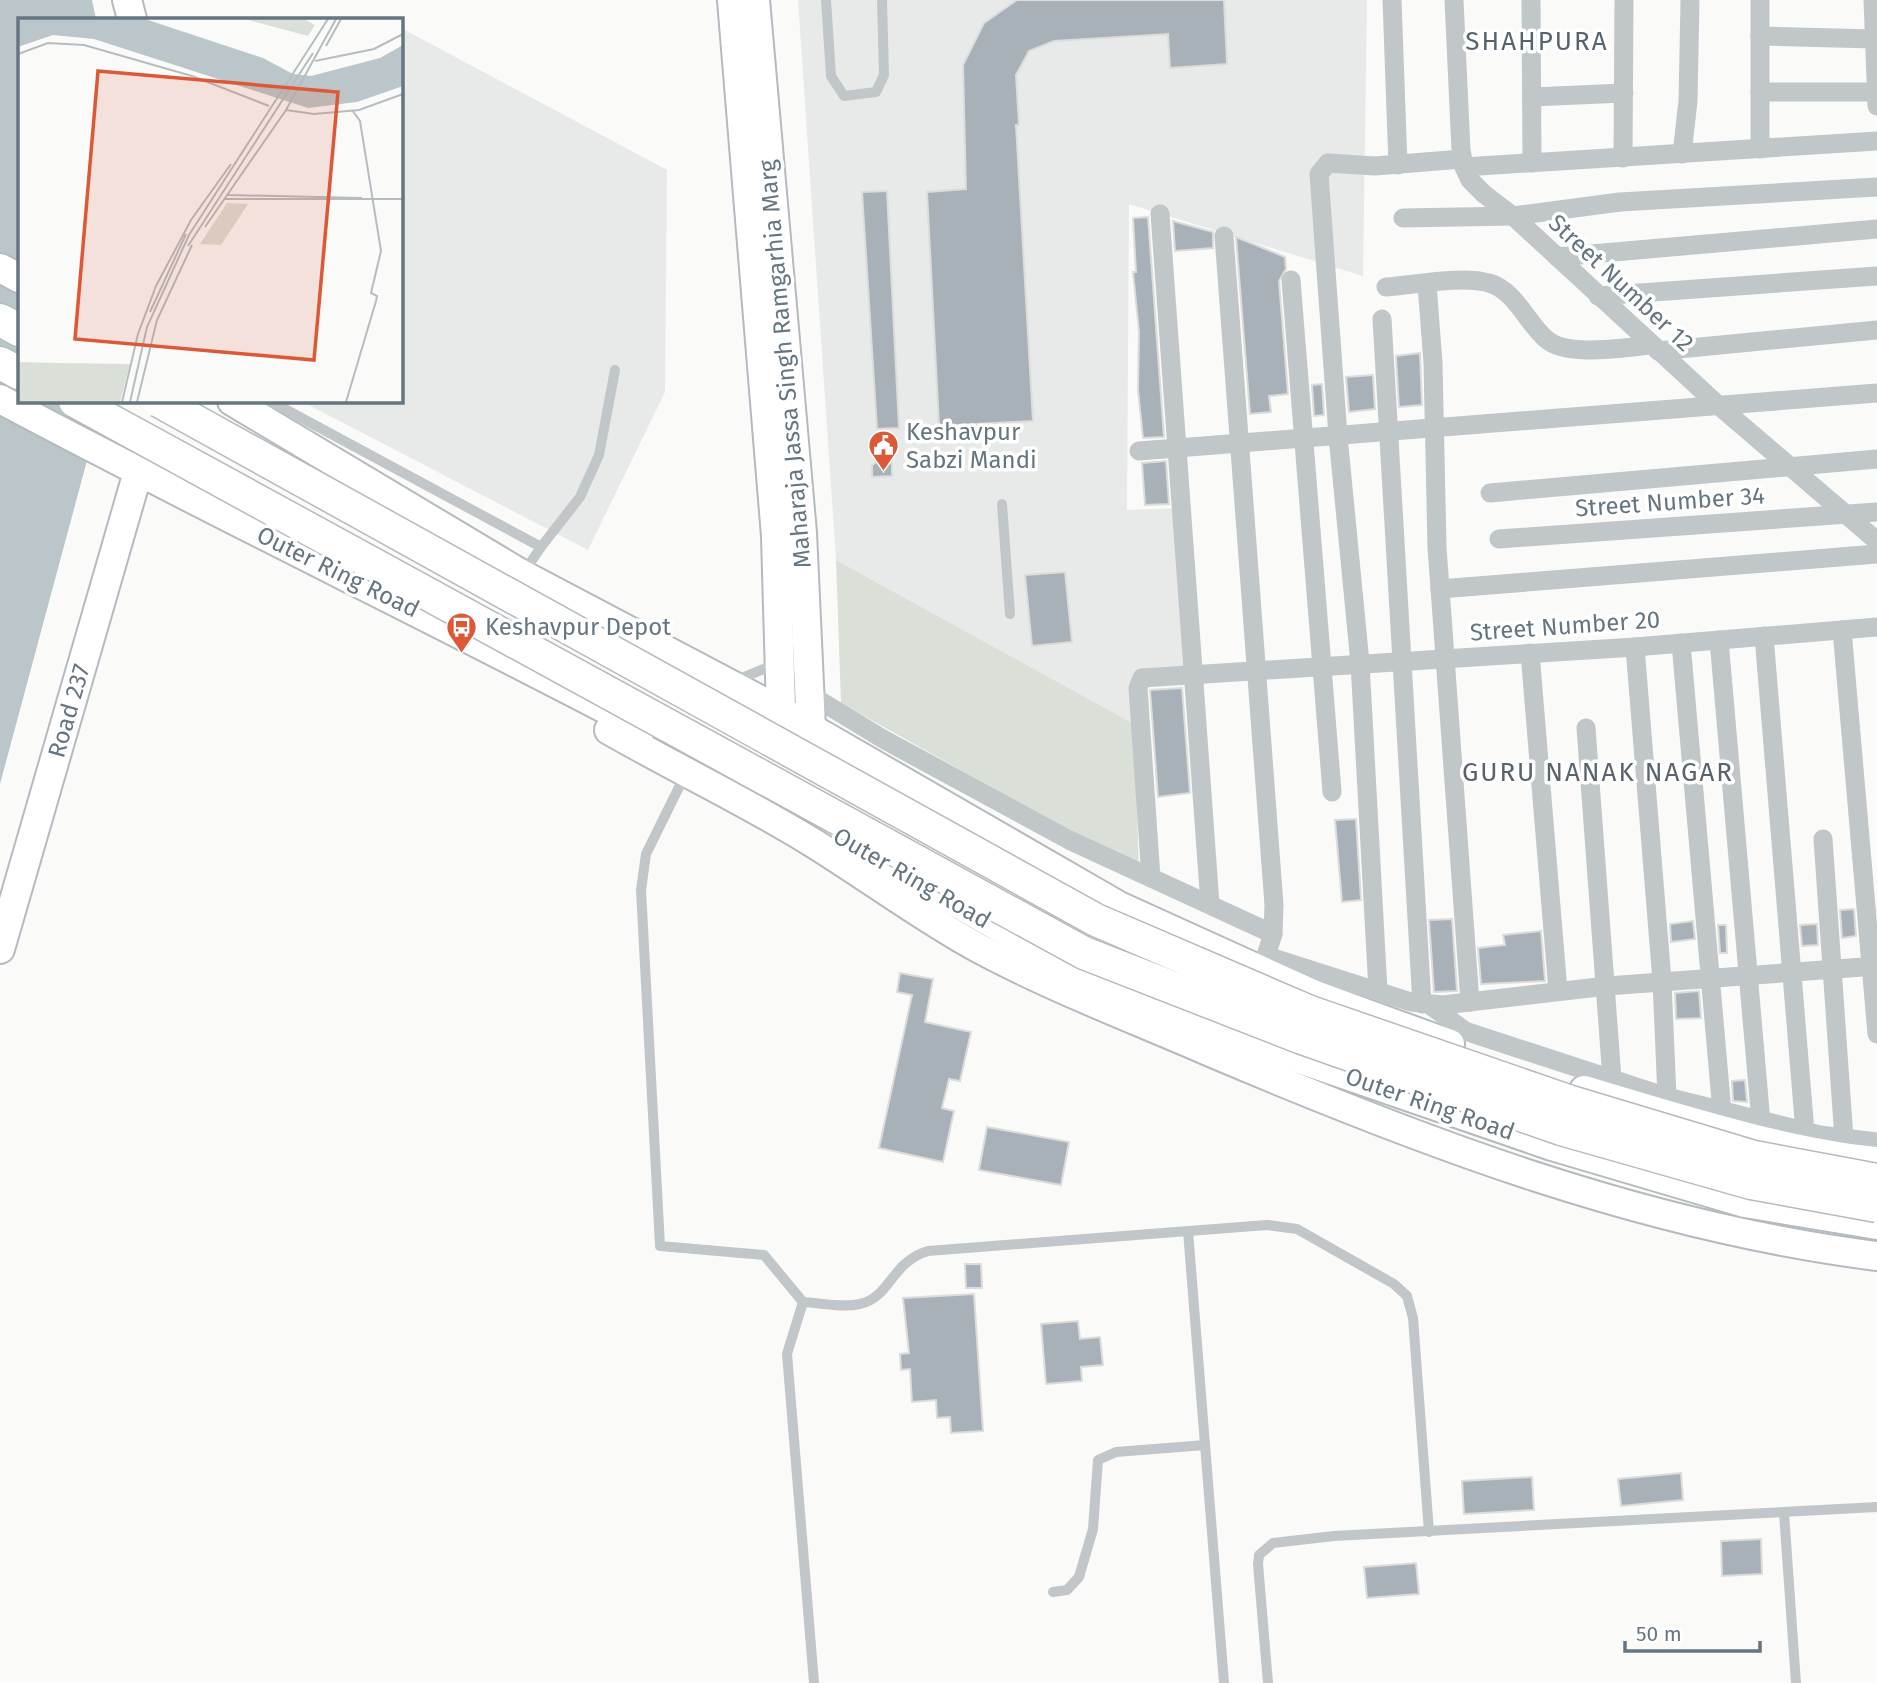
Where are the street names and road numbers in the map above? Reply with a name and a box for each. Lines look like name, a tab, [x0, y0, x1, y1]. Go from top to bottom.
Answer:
street label: Maharaja Jassa Singh Ramgarhia Marg	[753, 158, 817, 570]
street label: Street Number 12	[1543, 209, 1699, 357]
street label: Street Number 34	[1574, 481, 1766, 523]
street label: Outer Ring Road	[252, 521, 424, 623]
street label: Street Number 20	[1469, 605, 1661, 647]
street label: Road 237	[42, 661, 96, 761]
street label: Outer Ring Road	[828, 822, 996, 934]
street label: Outer Ring Road	[1342, 1062, 1518, 1146]

